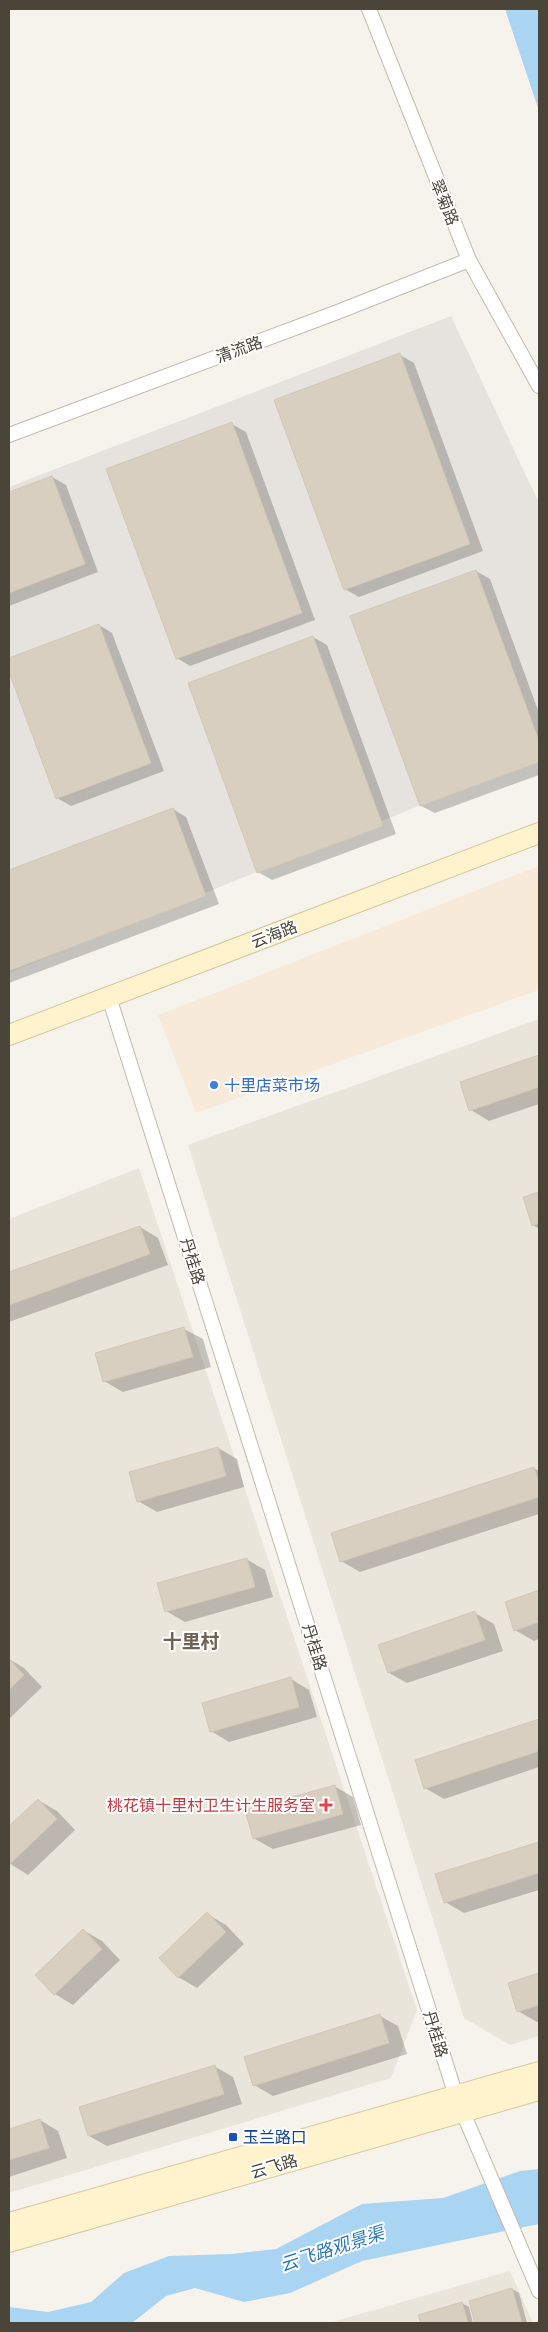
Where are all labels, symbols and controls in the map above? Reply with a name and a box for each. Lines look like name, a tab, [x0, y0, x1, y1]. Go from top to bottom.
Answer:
street label: 翠菊路	[427, 176, 462, 228]
street label: 清流路	[213, 332, 265, 367]
street label: 云海路	[248, 917, 300, 952]
place label: 十里店菜市场	[224, 1076, 320, 1095]
marker: 十里店菜市场	[208, 1079, 220, 1091]
street label: 丹桂路	[176, 1235, 209, 1287]
street label: 丹桂路	[298, 1621, 331, 1673]
district label: 十里村	[162, 1630, 220, 1652]
place label: 桃花镇十里村卫生计生服务室	[107, 1796, 315, 1815]
marker: 桃花镇十里村卫生计生服务室	[319, 1798, 333, 1812]
street label: 丹桂路	[419, 2008, 452, 2060]
place label: 玉兰路口	[243, 2128, 307, 2147]
marker: 玉兰路口	[227, 2131, 239, 2143]
street label: 云飞路	[248, 2151, 300, 2182]
water label: 云飞路观景渠	[277, 2221, 389, 2275]

